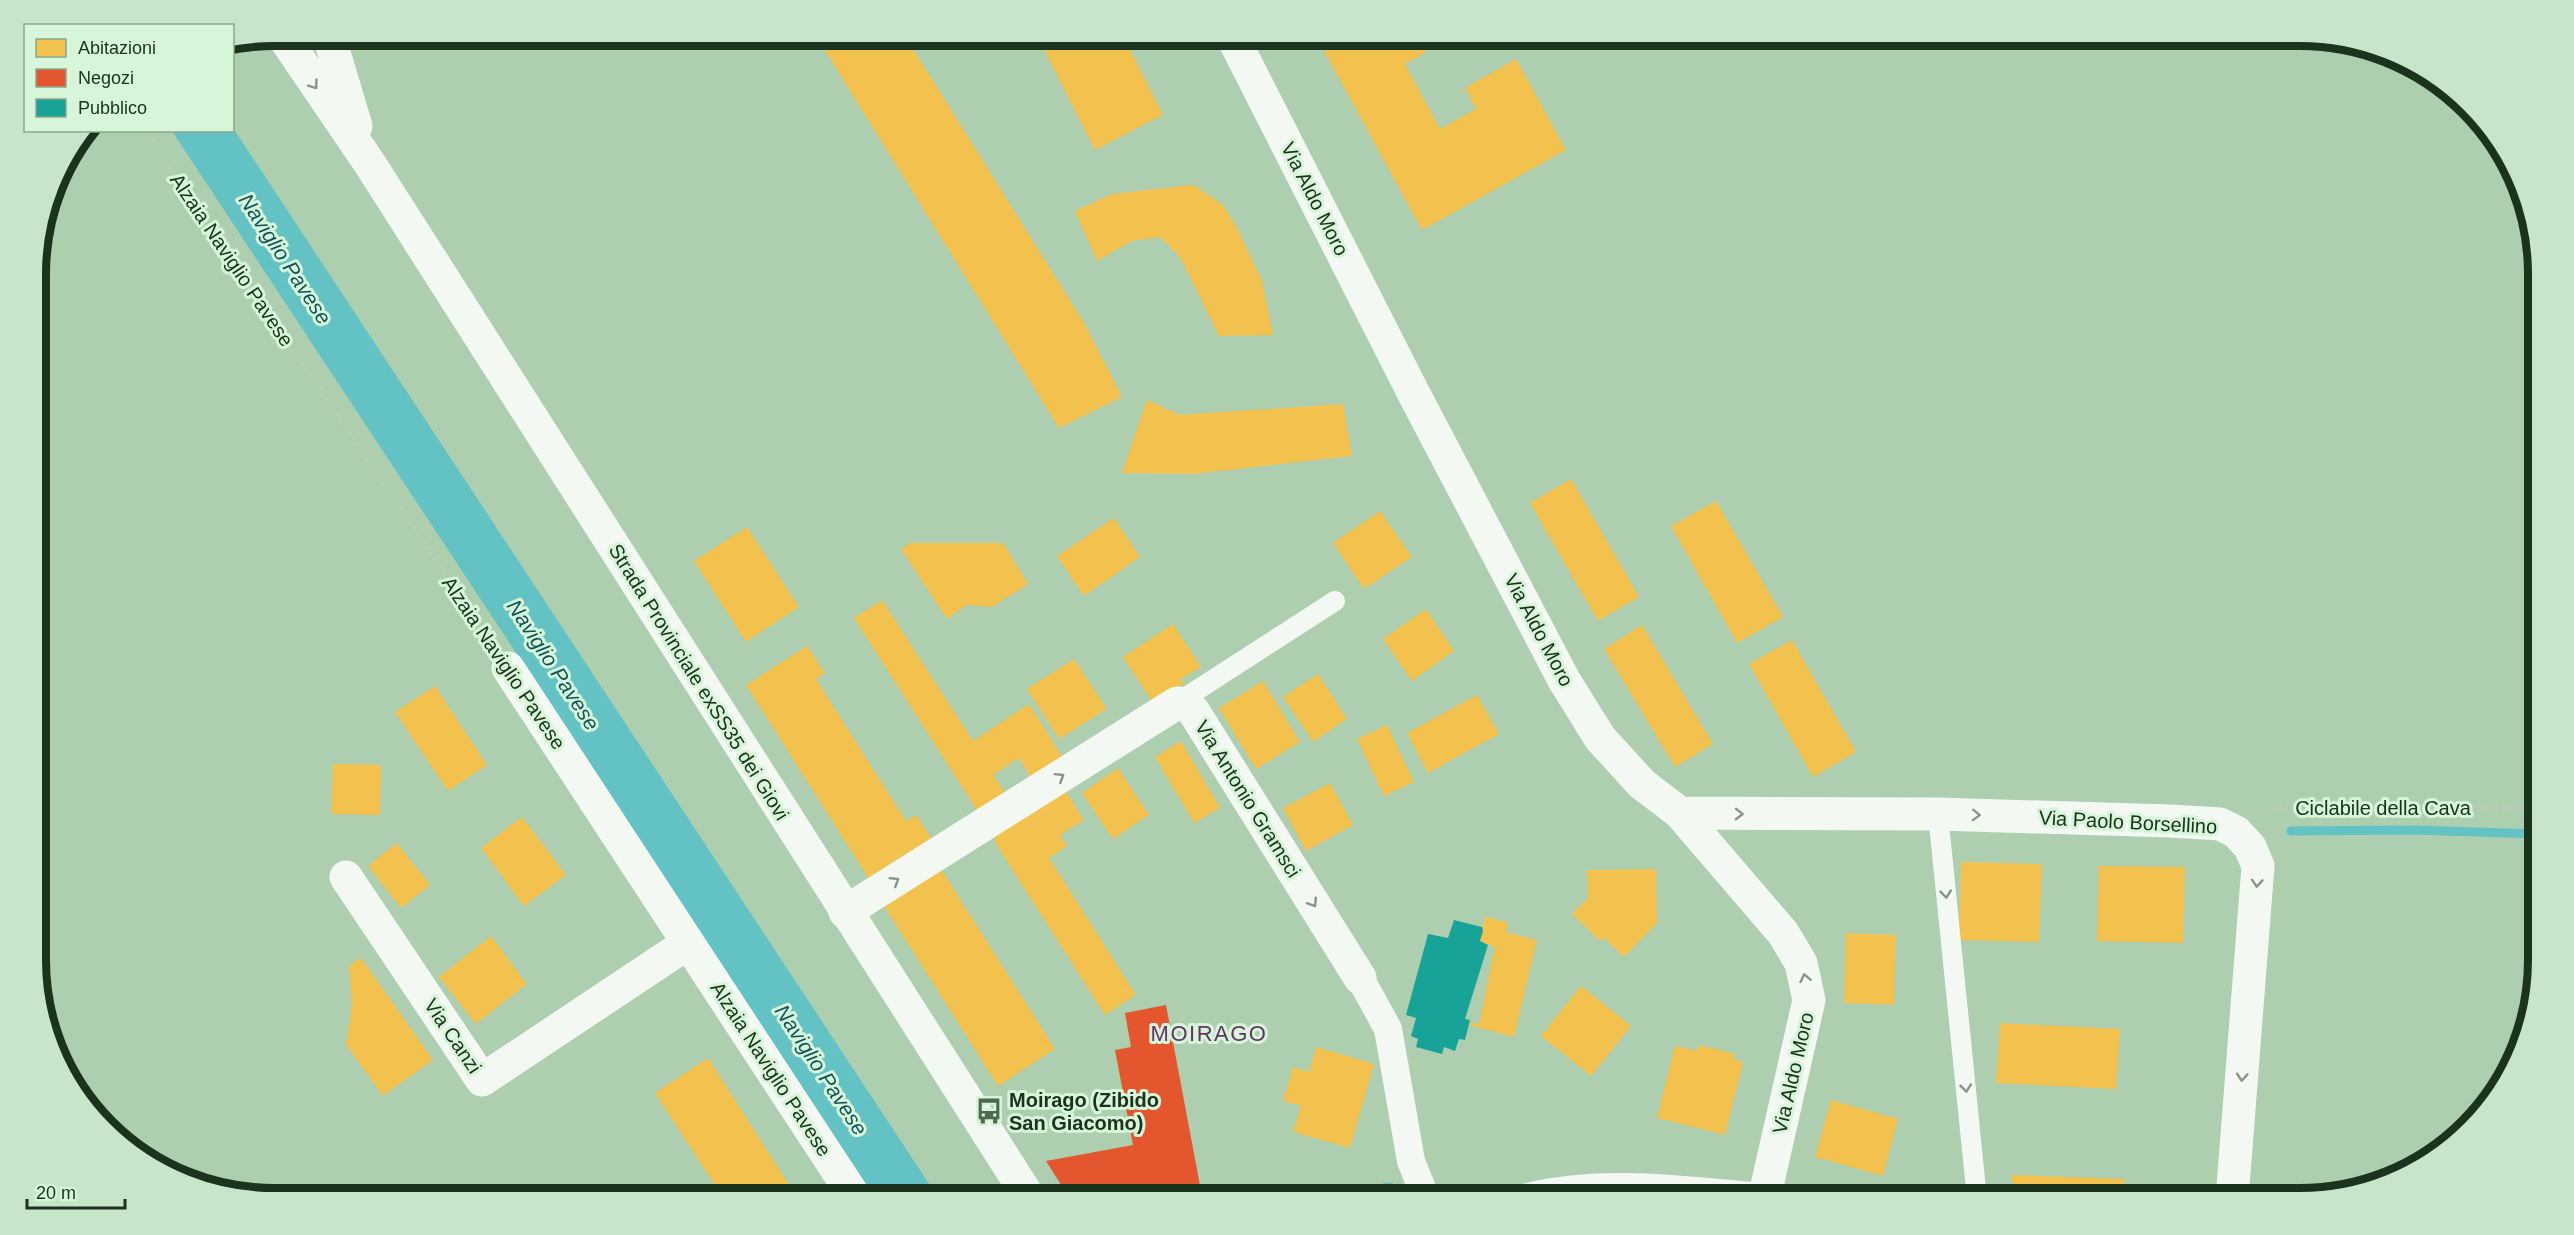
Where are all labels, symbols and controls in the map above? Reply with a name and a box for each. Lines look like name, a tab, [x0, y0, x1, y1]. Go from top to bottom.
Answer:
legend	[24, 24, 234, 132]
text: Abitazioni	[78, 38, 156, 58]
text: Negozi	[78, 68, 134, 88]
one-way arrow	[307, 79, 318, 90]
text: Pubblico	[78, 98, 147, 118]
street label: Via Aldo Moro	[1277, 139, 1353, 259]
street label: Alzaia Naviglio Pavese	[166, 170, 298, 350]
water label: Naviglio Pavese	[235, 189, 336, 328]
street label: Strada Provinciale exSS35 dei Giovi	[605, 540, 793, 824]
street label: Via Aldo Moro	[1500, 570, 1578, 690]
street label: Alzaia Naviglio Pavese	[437, 572, 571, 754]
water label: Naviglio Pavese	[501, 595, 605, 735]
street label: Via Antonio Gramsci	[1191, 716, 1305, 882]
one-way arrow	[1053, 773, 1064, 784]
street label: Ciclabile della Cava	[2295, 797, 2472, 819]
street label: Via Paolo Borsellino	[2038, 806, 2218, 838]
one-way arrow	[1734, 808, 1743, 820]
one-way arrow	[1971, 809, 1980, 822]
one-way arrow	[889, 876, 899, 888]
one-way arrow	[2250, 879, 2263, 888]
one-way arrow	[1939, 889, 1952, 898]
one-way arrow	[1305, 897, 1317, 907]
one-way arrow	[1799, 973, 1812, 983]
street label: Alzaia Naviglio Pavese	[706, 977, 836, 1161]
street label: Via Canzi	[420, 995, 486, 1077]
water label: Naviglio Pavese	[769, 1000, 873, 1140]
street label: Via Aldo Moro	[1768, 1010, 1818, 1136]
district label: MOIRAGO	[1151, 1021, 1267, 1046]
one-way arrow	[2236, 1073, 2249, 1082]
one-way arrow	[1959, 1083, 1972, 1092]
place label: Moirago (Zibido San Giacomo)	[1009, 1089, 1159, 1134]
bus stop icon: Moirago (Zibido San Giacomo)	[974, 1096, 1004, 1126]
scale bar	[27, 1172, 124, 1210]
text: 20 m	[36, 1183, 76, 1203]

